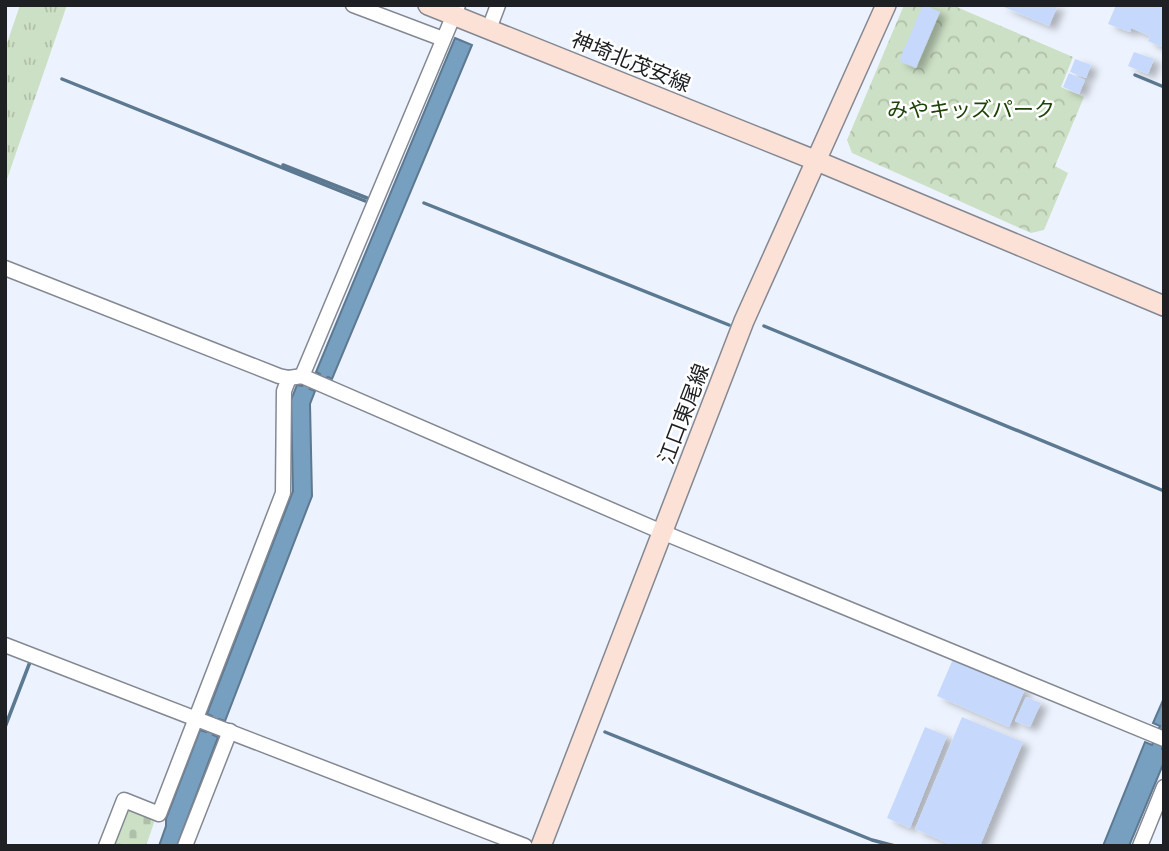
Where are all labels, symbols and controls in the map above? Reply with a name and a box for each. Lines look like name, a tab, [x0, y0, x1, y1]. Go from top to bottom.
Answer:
street label: 神埼北茂安線	[568, 26, 694, 97]
park label: みやキッズパーク	[887, 97, 1055, 122]
street label: 江口東尾線	[653, 360, 714, 467]

